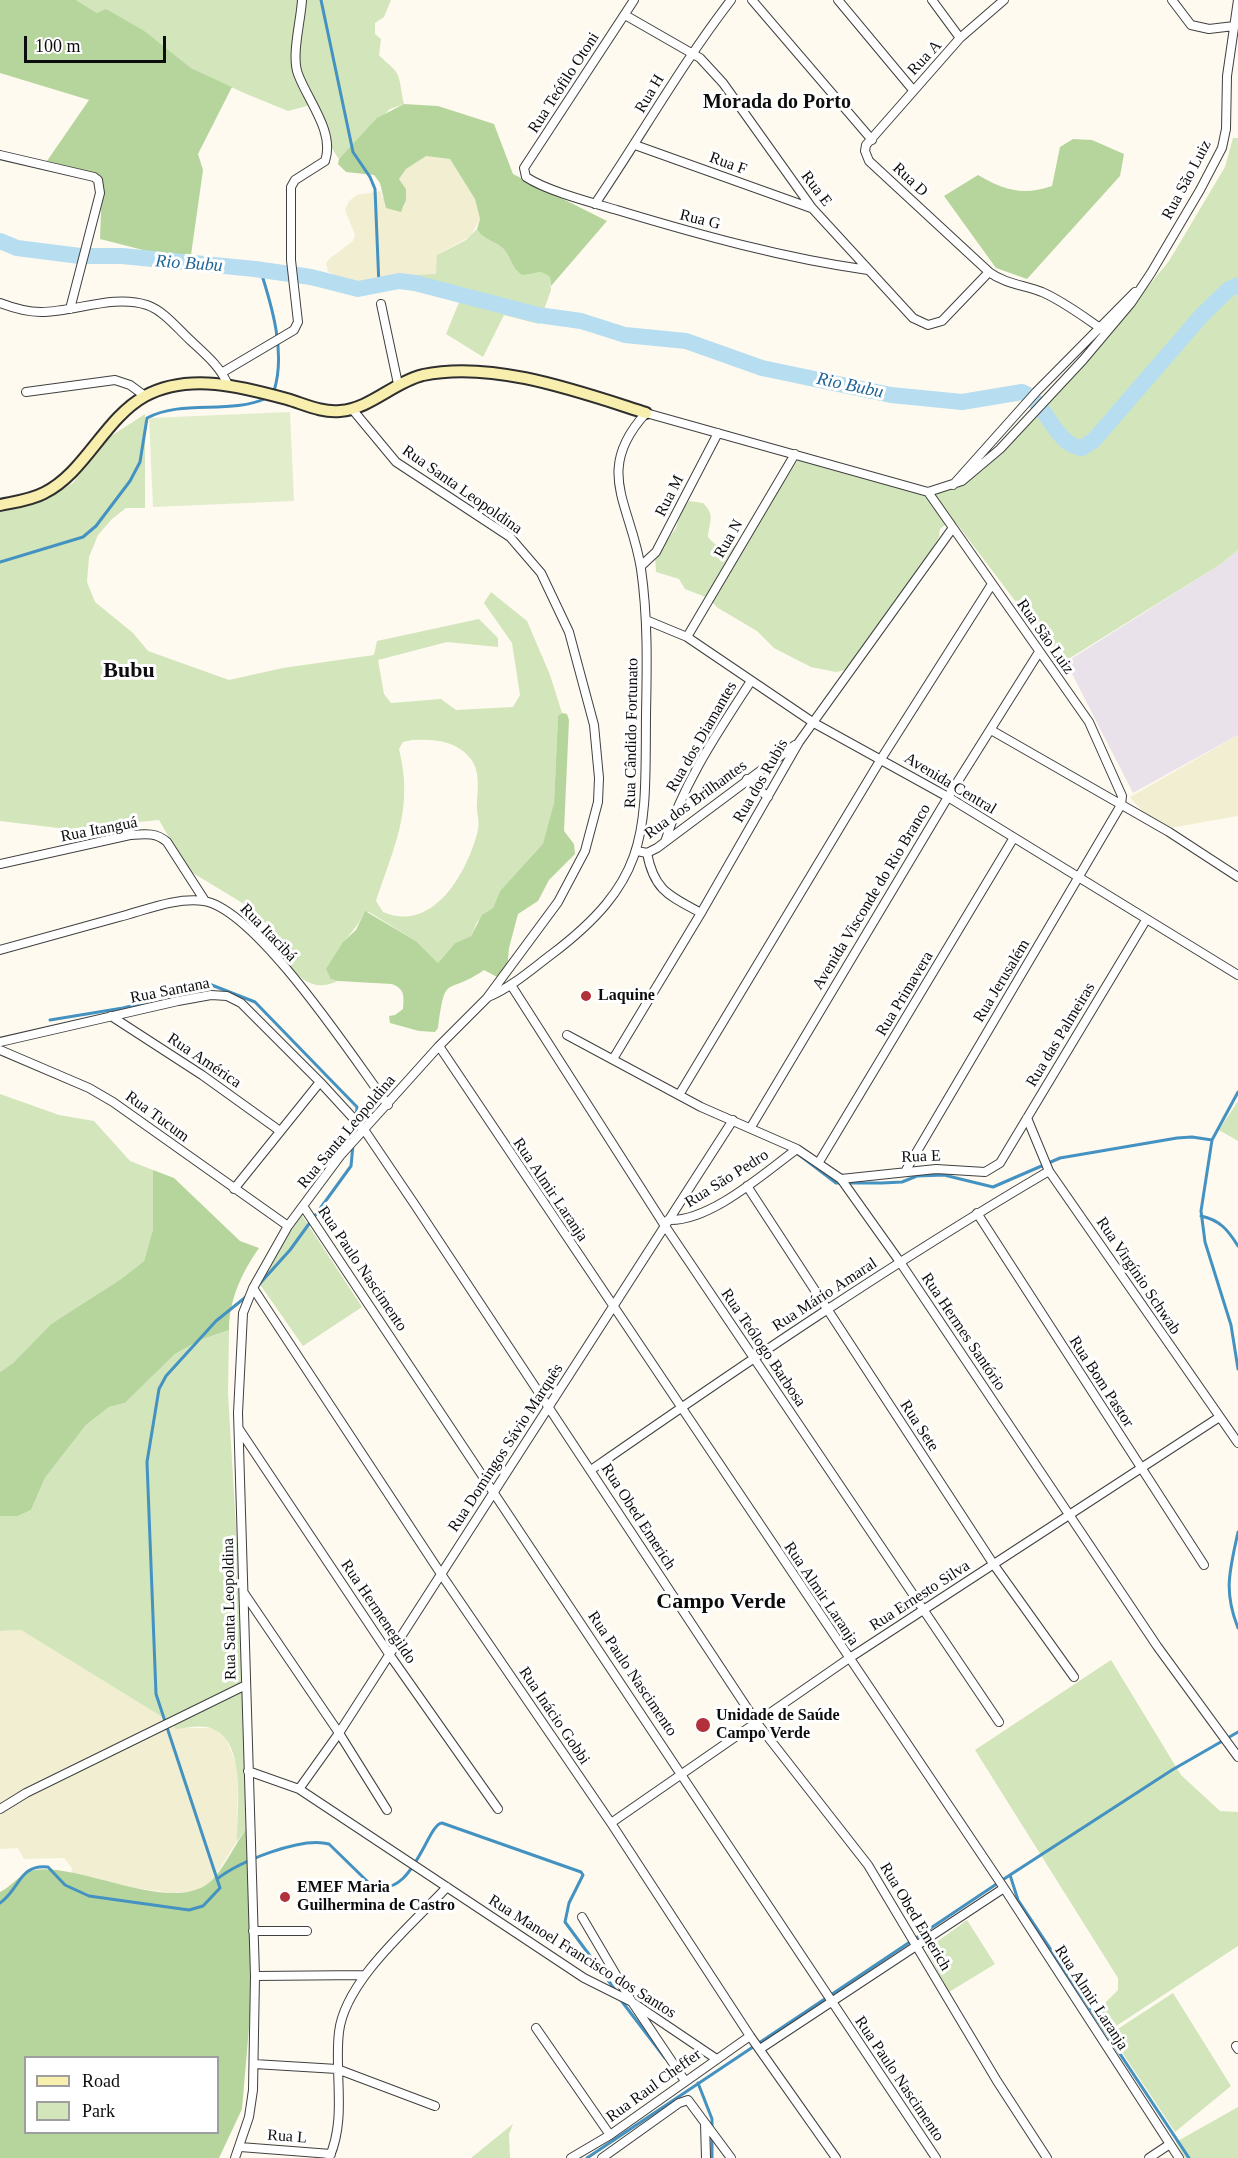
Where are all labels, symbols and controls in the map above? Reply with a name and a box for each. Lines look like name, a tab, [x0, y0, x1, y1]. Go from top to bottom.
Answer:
scale bar	[27, 24, 170, 62]
street label: Rua Teófilo Otoni	[524, 29, 604, 137]
text: 100 m	[35, 36, 81, 56]
street label: Rua A	[904, 36, 946, 80]
street label: Rua H	[631, 71, 669, 117]
district label: Morada do Porto	[703, 91, 851, 115]
street label: Rua São Luiz	[1158, 137, 1216, 223]
street label: Rua F	[707, 148, 749, 180]
street label: Rua D	[888, 159, 932, 201]
street label: Rua E	[796, 167, 836, 211]
street label: Rua G	[678, 206, 722, 234]
water label: Rio Bubu	[155, 251, 223, 277]
water label: Rio Bubu	[815, 368, 885, 404]
street label: Rua Santa Leopoldina	[398, 441, 526, 539]
street label: Rua M	[651, 472, 689, 520]
street label: Rua N	[710, 516, 748, 562]
street label: Rua São Luiz	[1012, 596, 1078, 678]
district label: Bubu	[103, 658, 155, 684]
street label: Rua Cândido Fortunato	[621, 658, 643, 808]
street label: Rua dos Diamantes	[663, 678, 741, 796]
street label: Rua dos Rubis	[729, 736, 793, 826]
street label: Avenida Central	[900, 749, 1000, 819]
street label: Rua dos Brilhantes	[641, 756, 751, 844]
street label: Avenida Visconde do Rio Branco	[809, 800, 935, 994]
street label: Rua Itanguá	[59, 813, 139, 847]
street label: Rua Itacibá	[236, 900, 300, 966]
street label: Rua Jerusalém	[970, 936, 1034, 1026]
street label: Rua Primavera	[872, 948, 938, 1040]
street label: Rua Santana	[129, 974, 211, 1008]
street label: Rua das Palmeiras	[1022, 979, 1100, 1091]
place label: Laquine	[598, 986, 655, 1006]
marker: Laquine	[579, 989, 593, 1003]
street label: Rua América	[163, 1029, 245, 1093]
street label: Rua Santa Leopoldina	[294, 1071, 400, 1193]
street label: Rua Tucum	[121, 1087, 193, 1147]
street label: Rua Almir Laranja	[508, 1135, 592, 1245]
street label: Rua São Pedro	[682, 1146, 772, 1212]
street label: Rua E	[901, 1147, 941, 1167]
street label: Rua Paulo Nascimento	[313, 1203, 411, 1335]
street label: Rua Virgínio Schwab	[1092, 1214, 1184, 1338]
street label: Rua Mário Amaral	[769, 1254, 881, 1336]
street label: Rua Hermes Santório	[917, 1270, 1009, 1394]
street label: Rua Teólogo Barbosa	[716, 1285, 810, 1411]
street label: Rua Bom Pastor	[1064, 1333, 1138, 1431]
street label: Rua Domingos Sávio Marquês	[444, 1360, 568, 1536]
street label: Rua Sete	[895, 1397, 943, 1455]
street label: Rua Obed Emerich	[597, 1460, 679, 1574]
street label: Rua Santa Leopoldina	[219, 1538, 241, 1680]
street label: Rua Almir Laranja	[779, 1539, 863, 1649]
street label: Rua Hermenegildo	[336, 1556, 420, 1668]
street label: Rua Ernesto Silva	[866, 1556, 974, 1636]
district label: Campo Verde	[656, 1589, 786, 1615]
street label: Rua Paulo Nascimento	[583, 1608, 681, 1740]
street label: Rua Inácio Gobbi	[514, 1663, 594, 1769]
place label: Unidade de Saúde Campo Verde	[716, 1706, 840, 1744]
marker: Unidade de Saúde Campo Verde	[694, 1716, 712, 1734]
street label: Rua Obed Emerich	[875, 1860, 955, 1974]
place label: EMEF Maria Guilhermina de Castro	[297, 1878, 455, 1916]
marker: EMEF Maria Guilhermina de Castro	[278, 1890, 292, 1904]
street label: Rua Manoel Francisco dos Santos	[485, 1891, 679, 2023]
street label: Rua Almir Laranja	[1050, 1942, 1132, 2054]
street label: Rua Paulo Nascimento	[850, 2013, 948, 2145]
street label: Rua Raul Cheffer	[603, 2045, 705, 2127]
legend	[24, 2056, 219, 2134]
text: Road	[82, 2071, 120, 2091]
text: Park	[82, 2101, 115, 2121]
street label: Rua L	[267, 2126, 307, 2148]

